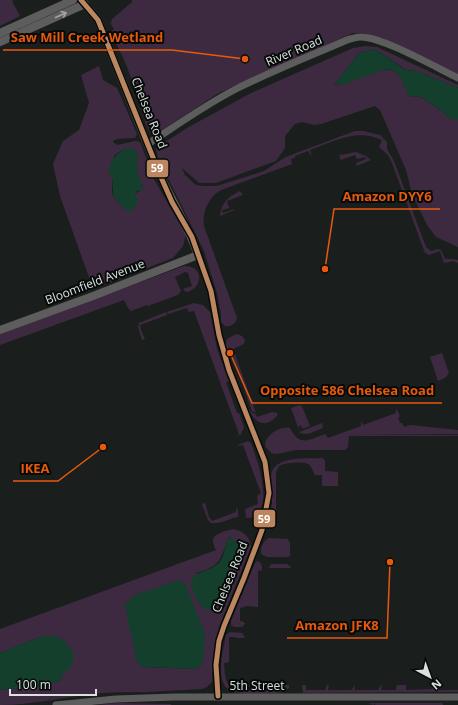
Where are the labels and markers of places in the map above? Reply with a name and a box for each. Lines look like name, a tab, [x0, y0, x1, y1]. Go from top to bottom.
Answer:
callout: Saw Mill Creek Wetland	[3, 25, 172, 50]
callout: Amazon DYY6	[334, 184, 440, 209]
callout: Opposite 586 Chelsea Road	[252, 378, 442, 403]
callout: IKEA	[13, 456, 58, 481]
callout: Amazon JFK8	[287, 613, 387, 638]

